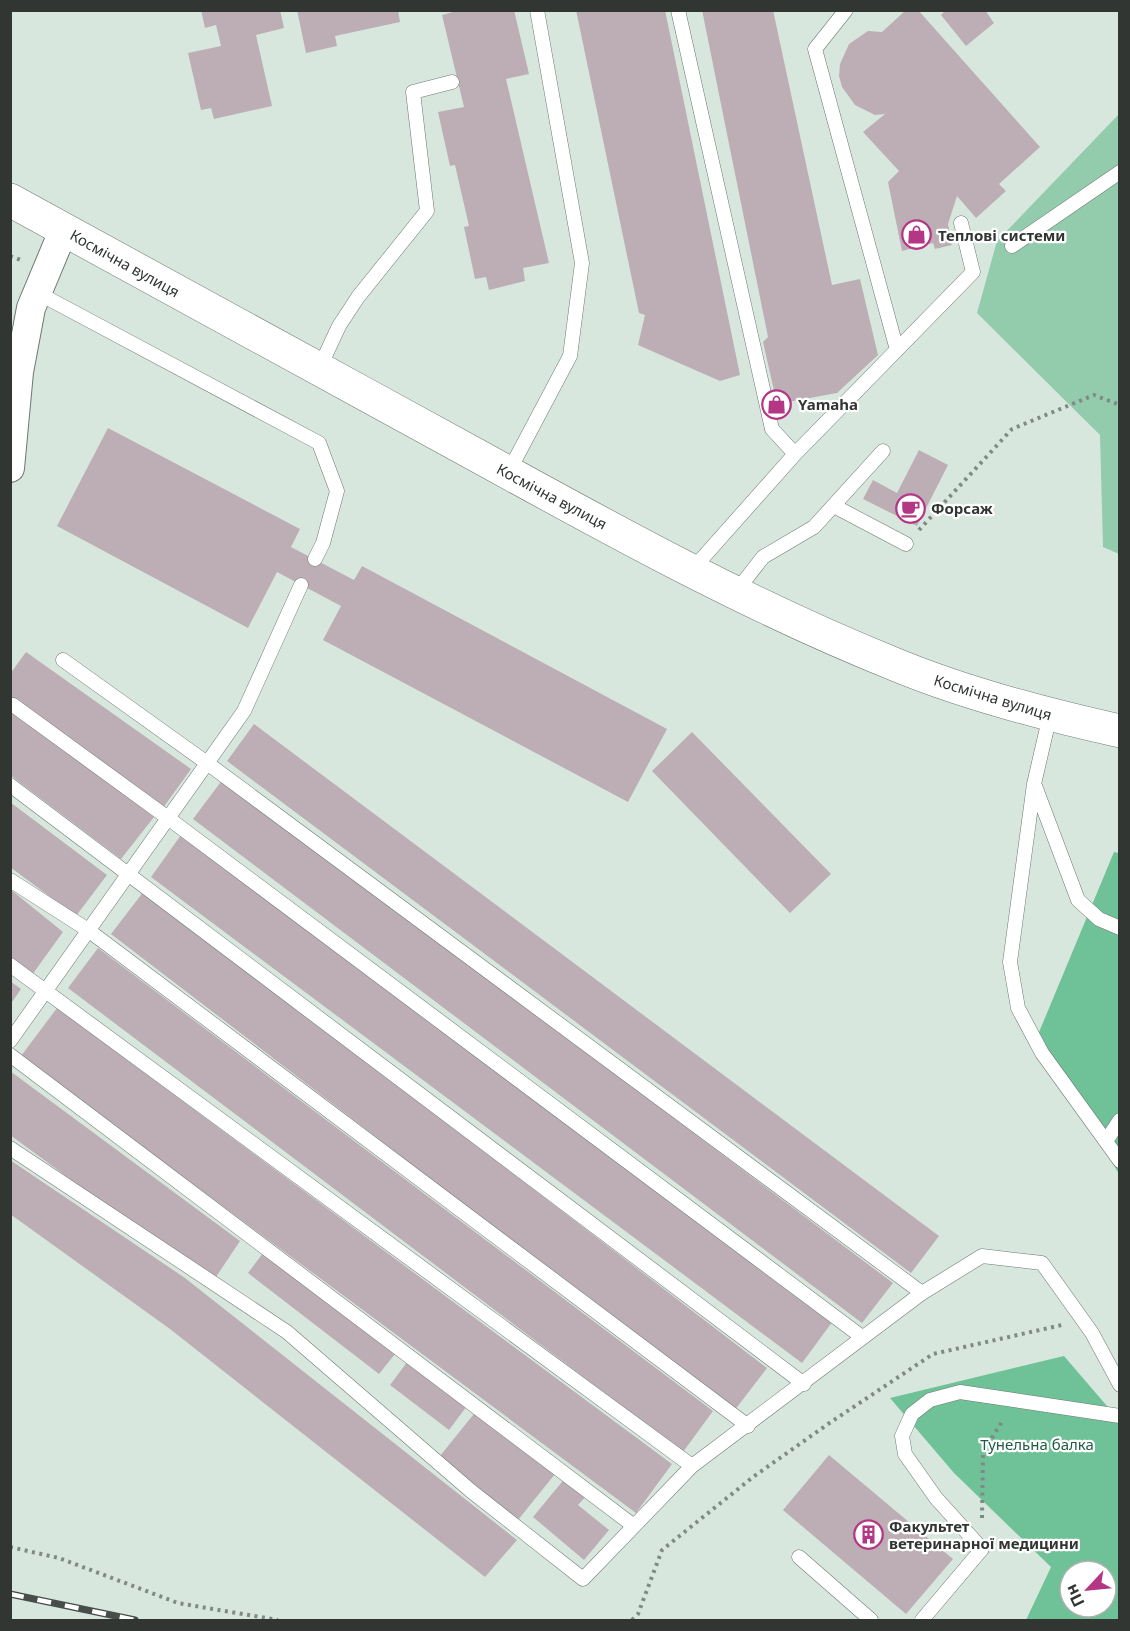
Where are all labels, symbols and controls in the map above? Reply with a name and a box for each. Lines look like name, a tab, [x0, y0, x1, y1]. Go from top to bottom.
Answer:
shop icon: Теплові системи	[901, 219, 933, 251]
street label: Космічна вулиця	[67, 225, 183, 301]
place label: Теплові системи	[938, 225, 1065, 245]
shop icon: Yamaha	[761, 388, 793, 420]
place label: Yamaha	[798, 394, 858, 414]
street label: Космічна вулиця	[493, 458, 611, 534]
cafe icon: Форсаж	[894, 492, 926, 524]
place label: Форсаж	[931, 498, 993, 518]
street label: Космічна вулиця	[932, 670, 1054, 724]
park label: Тунельна балка	[980, 1434, 1094, 1454]
place label: Факультет ветеринарної медицини	[889, 1516, 1079, 1553]
building icon: Факультет ветеринарної медицини	[852, 1519, 884, 1551]
north arrow	[1058, 1559, 1118, 1619]
text: Пн	[1060, 1581, 1089, 1611]

